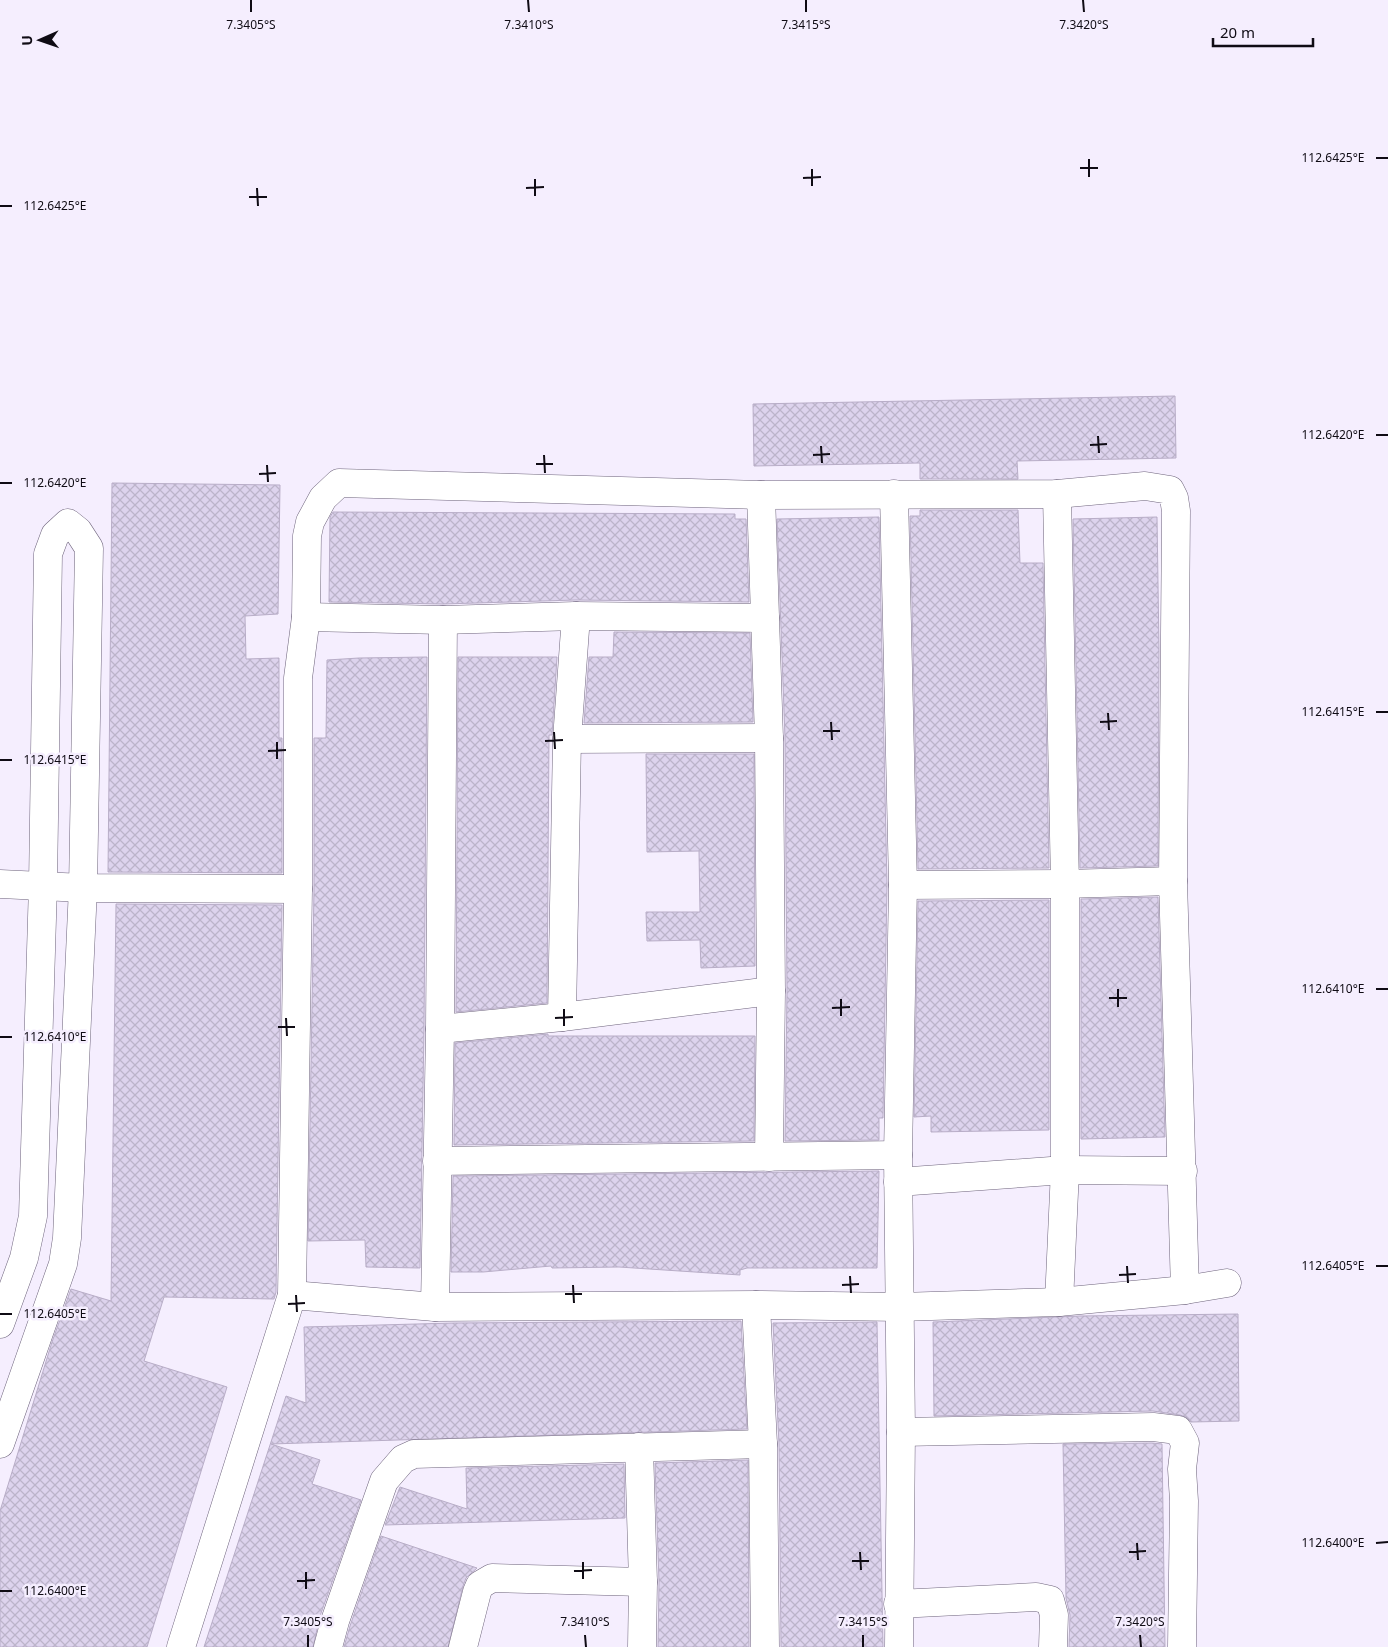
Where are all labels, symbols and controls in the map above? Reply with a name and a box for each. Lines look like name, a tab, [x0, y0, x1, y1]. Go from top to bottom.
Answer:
north arrow	[15, 15, 65, 65]
scale bar	[1213, 15, 1313, 47]
text: 7.3405°S	[226, 16, 276, 33]
text: 7.3410°S	[504, 16, 554, 33]
text: 7.3415°S	[781, 16, 831, 33]
text: 7.3420°S	[1059, 16, 1109, 33]
text: 20 m	[1220, 22, 1255, 42]
text: U	[17, 35, 36, 46]
text: 112.6425°E	[1301, 149, 1365, 166]
text: 112.6425°E	[23, 197, 87, 214]
text: 112.6420°E	[1301, 426, 1365, 443]
text: 112.6420°E	[23, 474, 87, 491]
text: 112.6415°E	[1301, 703, 1365, 720]
text: 112.6415°E	[23, 751, 87, 768]
text: 112.6410°E	[1301, 980, 1365, 997]
text: 112.6410°E	[23, 1028, 87, 1045]
text: 112.6405°E	[1301, 1257, 1365, 1274]
text: 112.6405°E	[23, 1305, 87, 1322]
text: 112.6400°E	[1301, 1534, 1365, 1551]
text: 112.6400°E	[23, 1582, 87, 1599]
text: 7.3405°S	[283, 1613, 333, 1630]
text: 7.3410°S	[560, 1613, 610, 1630]
text: 7.3415°S	[838, 1613, 888, 1630]
text: 7.3420°S	[1115, 1613, 1165, 1630]

